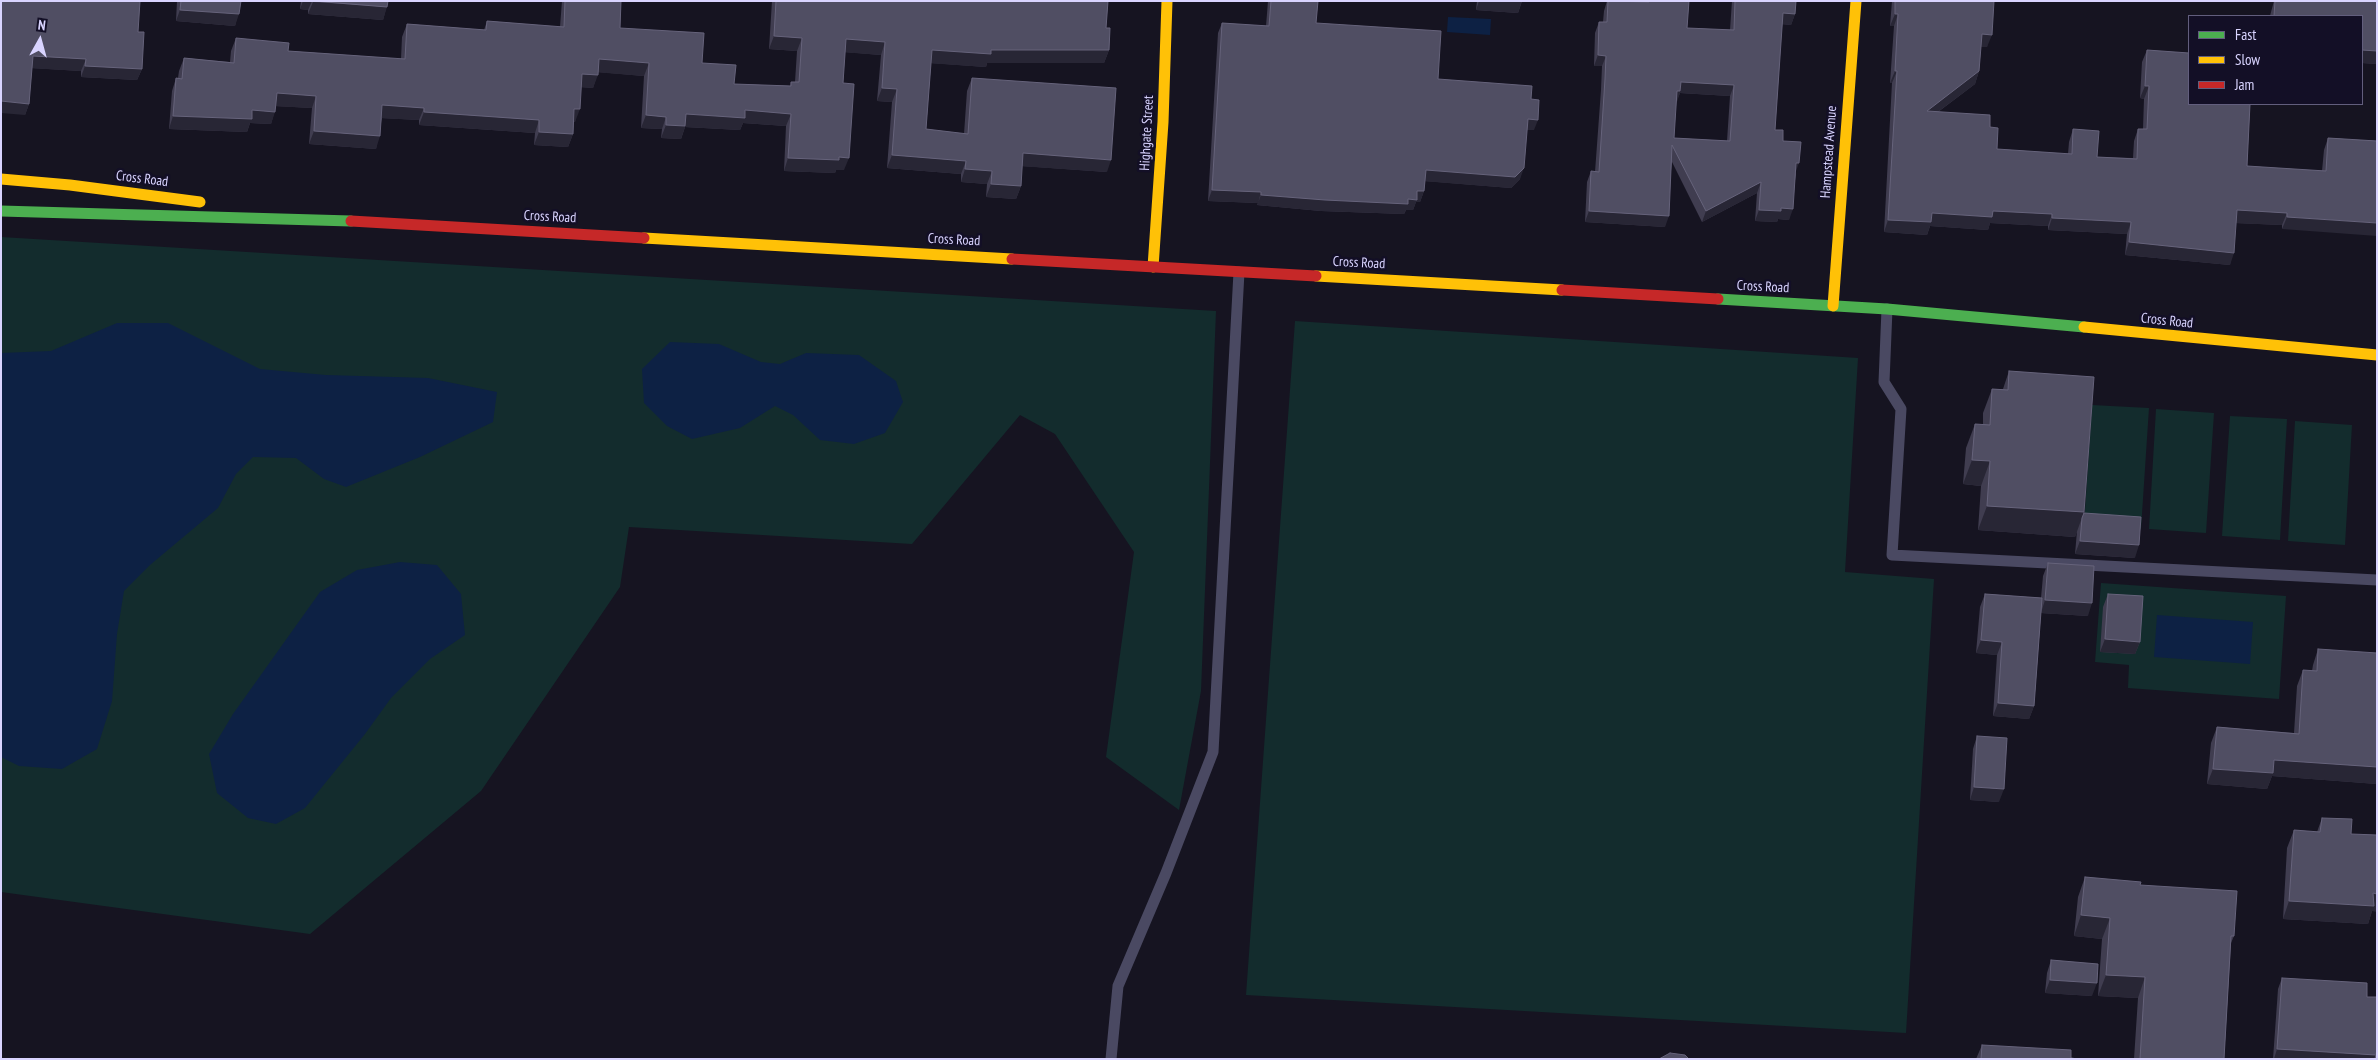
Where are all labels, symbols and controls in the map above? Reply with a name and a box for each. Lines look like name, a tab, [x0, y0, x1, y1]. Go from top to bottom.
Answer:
north arrow	[15, 15, 65, 65]
legend	[2188, 15, 2363, 105]
text: N	[37, 16, 47, 35]
text: Fast	[2235, 25, 2256, 44]
text: Slow	[2235, 50, 2260, 69]
text: Jam	[2235, 75, 2254, 94]
street label: Highgate Street	[1137, 95, 1157, 171]
street label: Hampstead Avenue	[1817, 105, 1841, 199]
street label: Cross Road	[115, 167, 169, 191]
street label: Cross Road	[523, 207, 577, 227]
street label: Cross Road	[927, 230, 981, 250]
street label: Cross Road	[1332, 253, 1386, 273]
street label: Cross Road	[1736, 277, 1790, 297]
street label: Cross Road	[2140, 310, 2194, 332]

